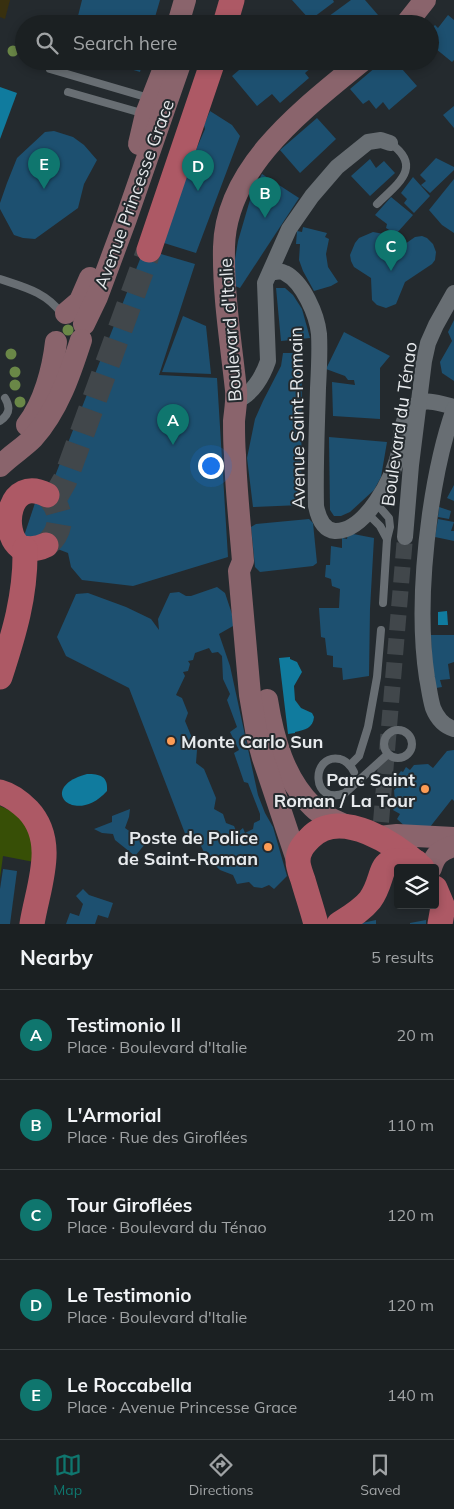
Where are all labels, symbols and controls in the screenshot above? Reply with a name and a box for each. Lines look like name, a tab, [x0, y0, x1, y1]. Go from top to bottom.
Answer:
search box	[15, 15, 439, 70]
icon: search	[33, 29, 61, 57]
text: Search here	[73, 31, 177, 55]
street label: Avenue Princesse Grace	[89, 96, 179, 292]
pin: E	[28, 148, 60, 189]
pin: D	[182, 150, 214, 191]
pin: B	[249, 177, 281, 218]
pin: C	[375, 230, 407, 271]
street label: Boulevard d'Italie	[214, 257, 246, 403]
street label: Avenue Saint-Romain	[284, 327, 310, 509]
street label: Boulevard du Ténao	[376, 340, 422, 508]
pin: A	[157, 404, 189, 445]
your location	[198, 453, 224, 479]
place label: Monte Carlo Sun	[181, 730, 323, 753]
marker: Monte Carlo Sun	[165, 735, 177, 747]
place label: Parc Saint Roman / La Tour	[274, 768, 416, 812]
marker: Parc Saint Roman / La Tour	[419, 783, 431, 795]
place label: Poste de Police de Saint-Roman	[118, 826, 258, 870]
marker: Poste de Police de Saint-Roman	[262, 841, 274, 853]
map controls	[394, 864, 439, 909]
button: layers	[394, 864, 439, 909]
text: Nearby	[20, 944, 93, 970]
text: 5 results	[371, 947, 434, 967]
text: Testimonio II	[67, 1013, 181, 1037]
text: A	[30, 1025, 42, 1045]
text: 20 m	[397, 1025, 434, 1045]
text: Place · Boulevard d'Italie	[67, 1037, 247, 1057]
text: L'Armorial	[67, 1103, 161, 1127]
text: B	[30, 1115, 42, 1135]
text: 110 m	[387, 1115, 434, 1135]
text: Place · Rue des Giroflées	[67, 1127, 248, 1147]
text: Tour Giroflées	[67, 1193, 192, 1217]
text: C	[31, 1205, 41, 1225]
text: 120 m	[387, 1205, 434, 1225]
text: Place · Boulevard du Ténao	[67, 1217, 267, 1237]
text: Le Testimonio	[67, 1283, 191, 1307]
text: D	[30, 1295, 42, 1315]
text: 120 m	[387, 1295, 434, 1315]
text: Place · Boulevard d'Italie	[67, 1307, 247, 1327]
text: Le Roccabella	[67, 1373, 192, 1397]
text: E	[31, 1385, 41, 1405]
text: 140 m	[387, 1385, 434, 1405]
text: Place · Avenue Princesse Grace	[67, 1397, 297, 1417]
tab: Map	[53, 1451, 82, 1499]
tab: Directions	[189, 1451, 254, 1499]
tab: Saved	[360, 1451, 401, 1499]

